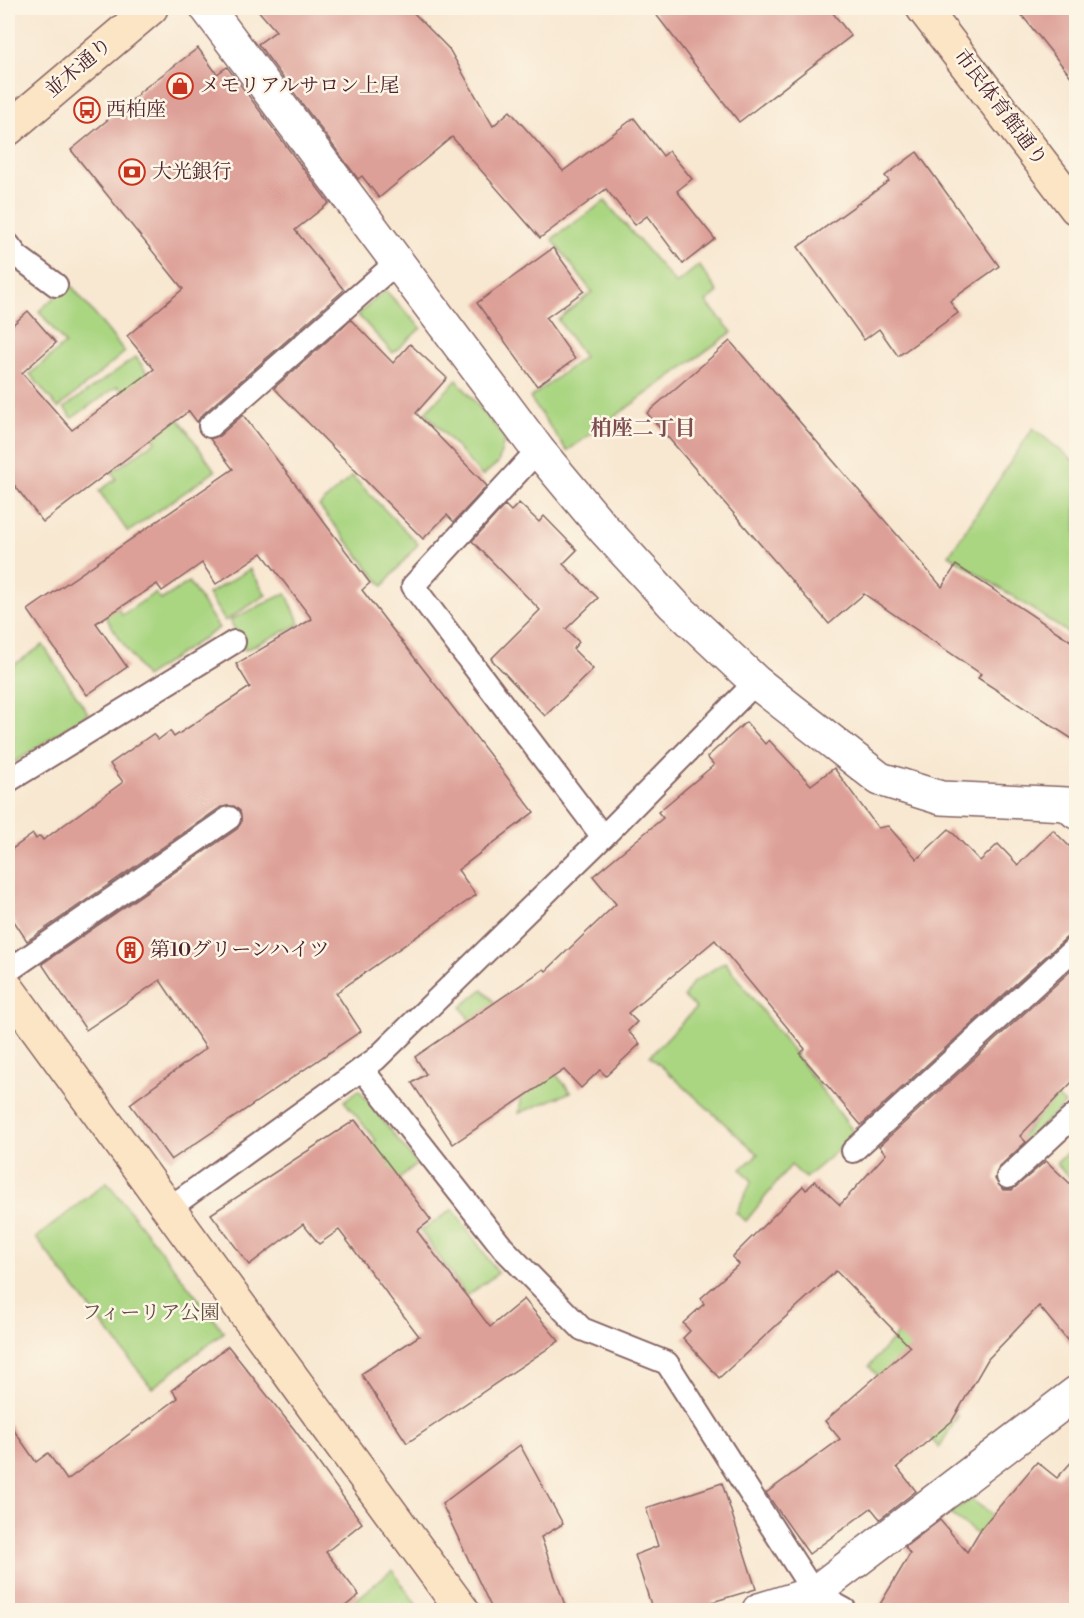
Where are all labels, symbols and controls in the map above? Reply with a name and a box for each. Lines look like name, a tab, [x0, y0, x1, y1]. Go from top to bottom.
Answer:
street label: 並木通り	[40, 33, 118, 103]
street label: 市民体育館通り	[948, 45, 1052, 171]
shop icon: メモリアルサロン上尾	[165, 71, 195, 101]
place label: メモリアルサロン上尾	[200, 74, 399, 99]
bus stop icon: 西柏座	[72, 95, 102, 125]
place label: 西柏座	[106, 98, 166, 123]
bank icon: 大光銀行	[117, 157, 147, 187]
place label: 大光銀行	[152, 160, 232, 185]
district label: 柏座二丁目	[591, 416, 696, 442]
building icon: 第10グリーンハイツ	[115, 935, 145, 965]
place label: 第10グリーンハイツ	[150, 938, 329, 963]
park label: フィーリア公園	[82, 1301, 220, 1326]

